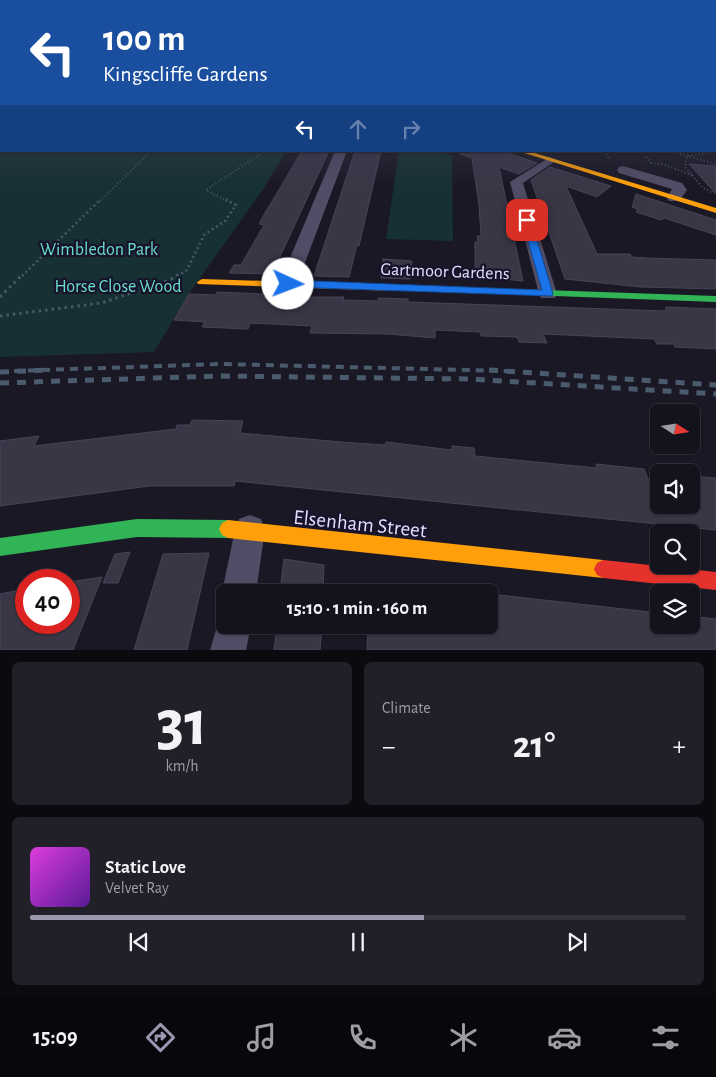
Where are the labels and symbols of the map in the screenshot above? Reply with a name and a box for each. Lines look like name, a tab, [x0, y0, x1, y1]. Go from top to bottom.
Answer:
pin	[506, 199, 548, 241]
park label: Wimbledon Park	[40, 241, 159, 259]
position arrow	[261, 257, 313, 309]
street label: Gartmoor Gardens	[380, 261, 510, 283]
park label: Horse Close Wood	[54, 278, 182, 296]
north arrow	[650, 404, 700, 454]
street label: Elsenham Street	[292, 507, 428, 541]
speed limit sign: 40	[15, 569, 80, 634]

